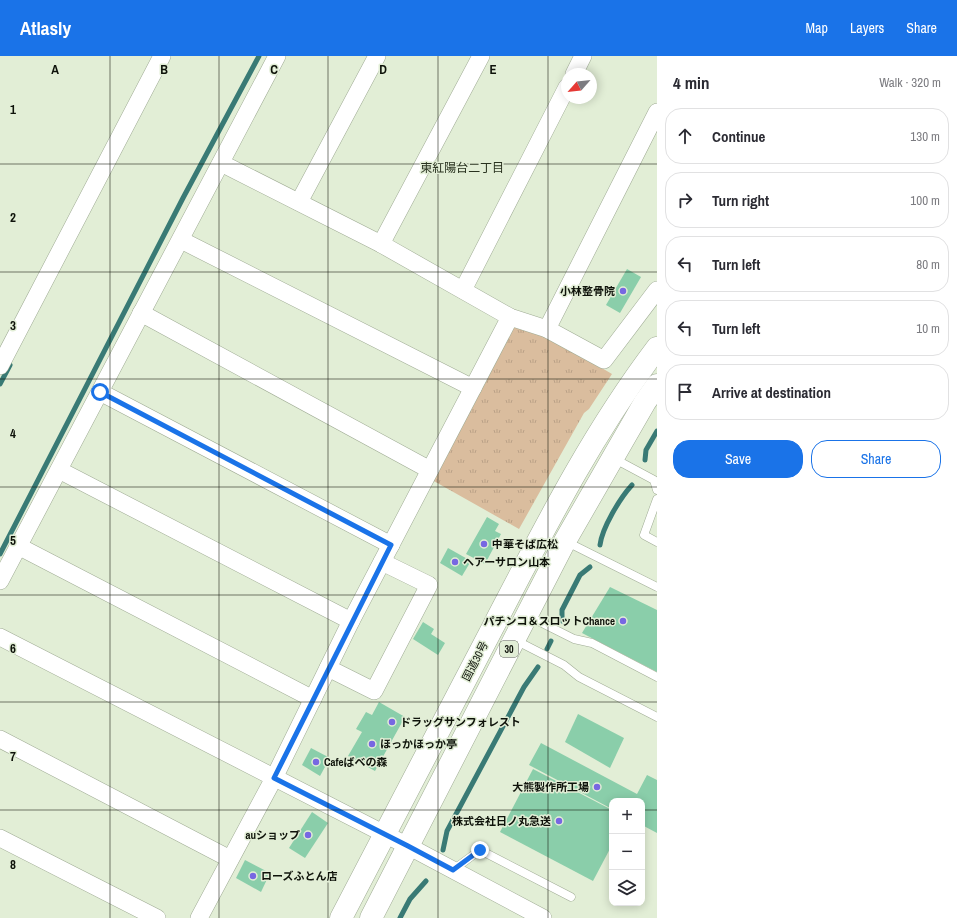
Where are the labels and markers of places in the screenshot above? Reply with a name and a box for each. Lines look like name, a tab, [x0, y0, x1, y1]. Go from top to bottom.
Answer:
place label: 小林整骨院	[560, 284, 615, 298]
marker: 小林整骨院	[618, 286, 628, 296]
place label: 中華そば広松	[492, 537, 558, 551]
marker: 中華そば広松	[479, 539, 489, 549]
place label: ヘアーサロン山本	[463, 555, 550, 569]
marker: ヘアーサロン山本	[450, 557, 460, 567]
place label: パチンコ＆スロットChance	[483, 614, 615, 628]
marker: パチンコ＆スロットChance	[618, 616, 628, 626]
place label: ドラッグサンフォレスト	[400, 715, 521, 729]
marker: ドラッグサンフォレスト	[387, 717, 397, 727]
place label: ほっかほっか亭	[380, 737, 457, 751]
marker: ほっかほっか亭	[367, 739, 377, 749]
place label: Cafeばべの森	[324, 755, 388, 769]
marker: Cafeばべの森	[311, 757, 321, 767]
place label: 大熊製作所工場	[512, 780, 589, 794]
marker: 大熊製作所工場	[592, 782, 602, 792]
place label: 株式会社日ノ丸急送	[452, 814, 551, 828]
marker: 株式会社日ノ丸急送	[554, 816, 564, 826]
place label: auショップ	[245, 828, 300, 842]
marker: auショップ	[303, 830, 313, 840]
place label: ローズふとん店	[261, 869, 337, 883]
marker: ローズふとん店	[248, 871, 258, 881]

